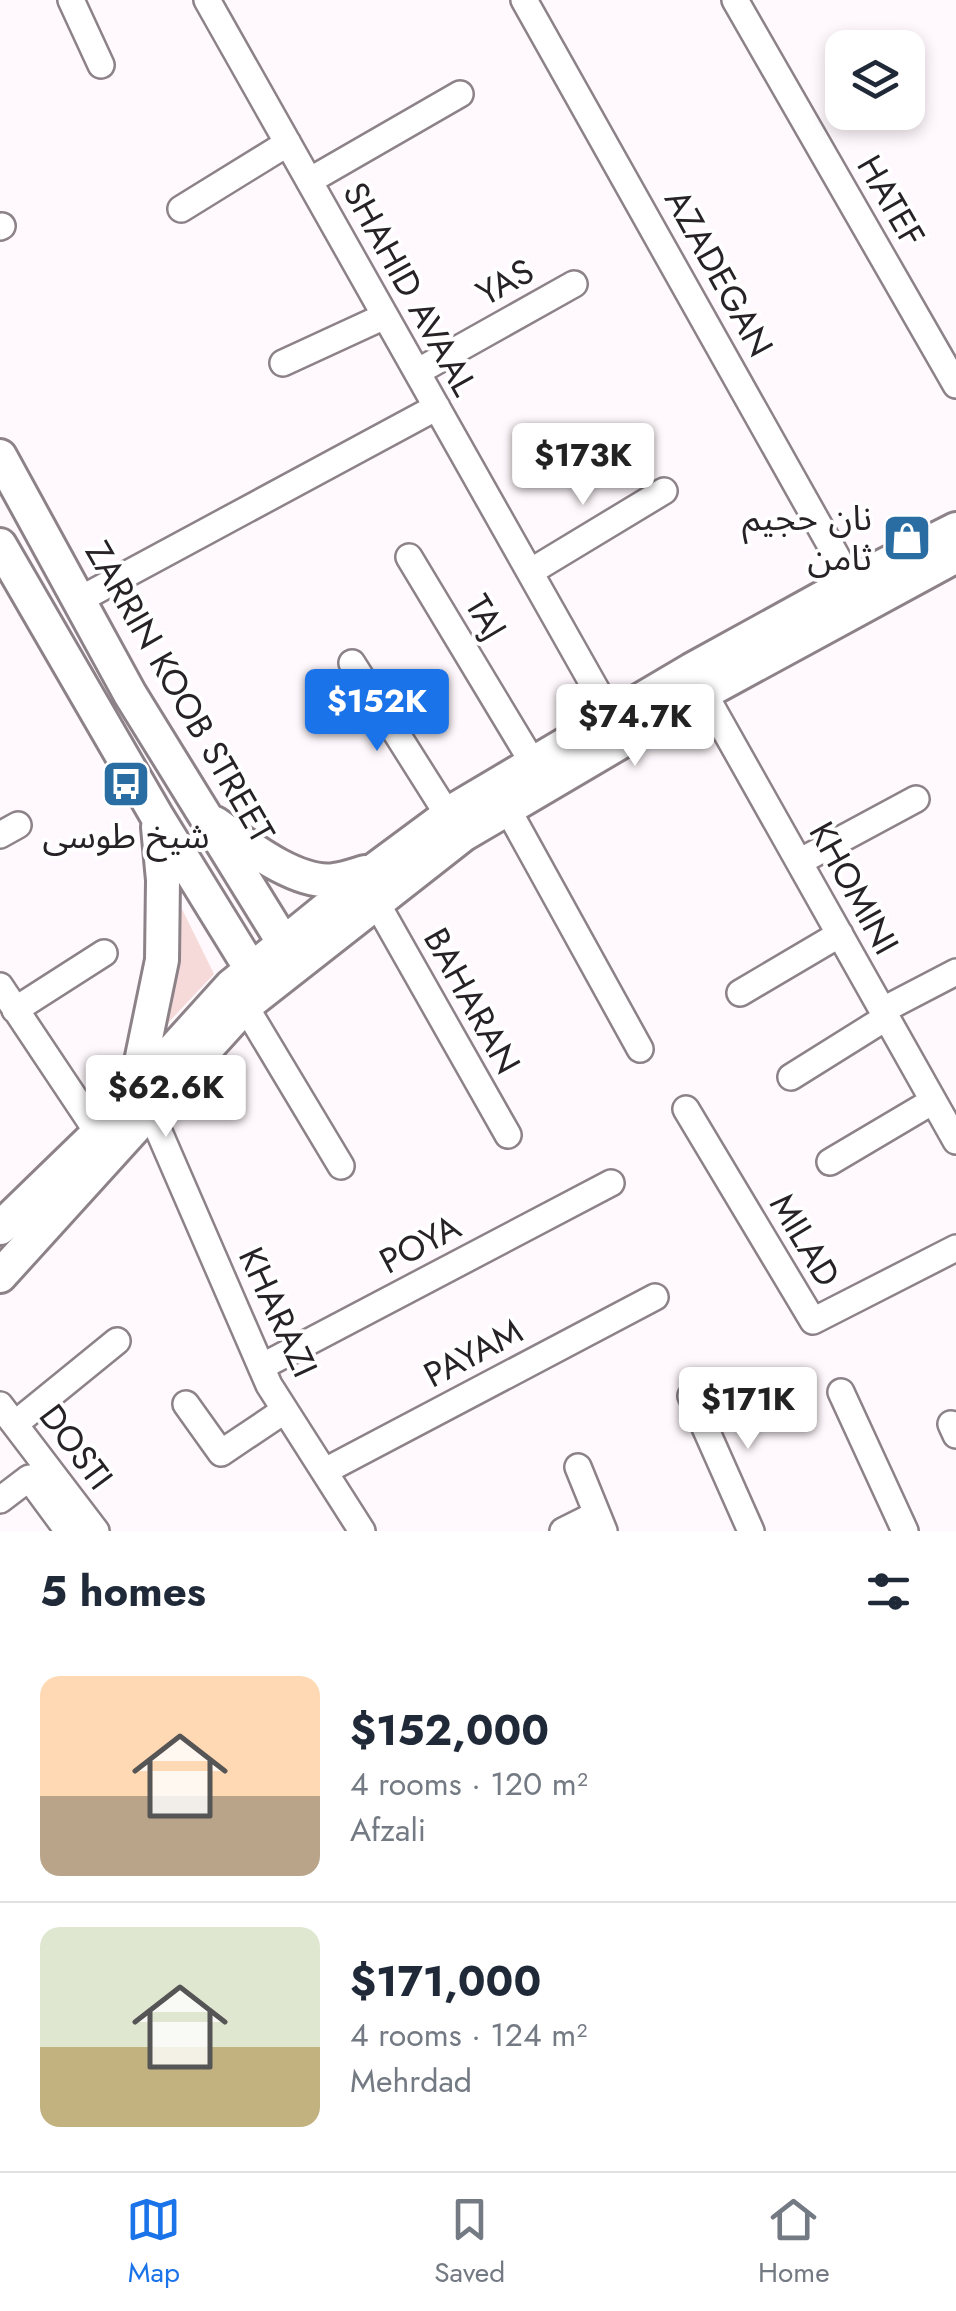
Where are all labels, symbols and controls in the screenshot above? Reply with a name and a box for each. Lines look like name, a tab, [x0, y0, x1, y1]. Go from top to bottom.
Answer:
map controls	[825, 30, 925, 130]
button: layers	[825, 30, 925, 130]
street label: HATEF	[845, 146, 937, 256]
street label: SHAHID AVAAL	[331, 173, 490, 405]
street label: AZADEGAN	[652, 180, 786, 366]
street label: YAS	[467, 246, 543, 318]
pin: $173K	[513, 423, 653, 508]
text: $173K	[534, 432, 632, 478]
place label: نان حجیم ثامن	[742, 493, 872, 583]
shop icon: نان حجیم ثامن	[881, 512, 933, 564]
street label: ZARRIN KOOB STREET	[73, 532, 287, 852]
street label: TAJ	[453, 585, 519, 649]
pin: $152K	[307, 669, 447, 754]
text: $152K	[327, 678, 427, 724]
pin: $74.7K	[554, 684, 716, 769]
text: $74.7K	[578, 693, 692, 739]
bus stop icon: شیخ طوسی	[100, 758, 152, 810]
place label: شیخ طوسی	[42, 811, 210, 862]
street label: KHOMINI	[797, 812, 911, 964]
street label: BAHARAN	[411, 919, 533, 1083]
pin: $62.6K	[85, 1055, 247, 1140]
text: $62.6K	[108, 1064, 224, 1110]
street label: MILAD	[758, 1184, 852, 1296]
street label: POYA	[371, 1202, 469, 1286]
street label: KHARAZI	[226, 1239, 330, 1385]
street label: PAYAM	[415, 1306, 531, 1400]
pin: $171K	[678, 1367, 818, 1452]
text: $171K	[701, 1376, 795, 1422]
street label: DOSTI	[27, 1394, 125, 1500]
text: 5 homes	[40, 1561, 206, 1622]
icon: filters	[861, 1564, 916, 1619]
text: $152,000	[350, 1700, 549, 1761]
icon: home	[120, 1716, 240, 1836]
text: 4 rooms · 120 m²	[350, 1761, 588, 1807]
text: Afzali	[350, 1807, 426, 1853]
text: $171,000	[350, 1951, 541, 2012]
icon: home	[120, 1967, 240, 2087]
text: 4 rooms · 124 m²	[350, 2012, 587, 2058]
text: Mehrdad	[350, 2058, 472, 2104]
tab: Map	[126, 2192, 181, 2293]
tab: Saved	[434, 2192, 505, 2293]
tab: Home	[758, 2192, 830, 2293]

